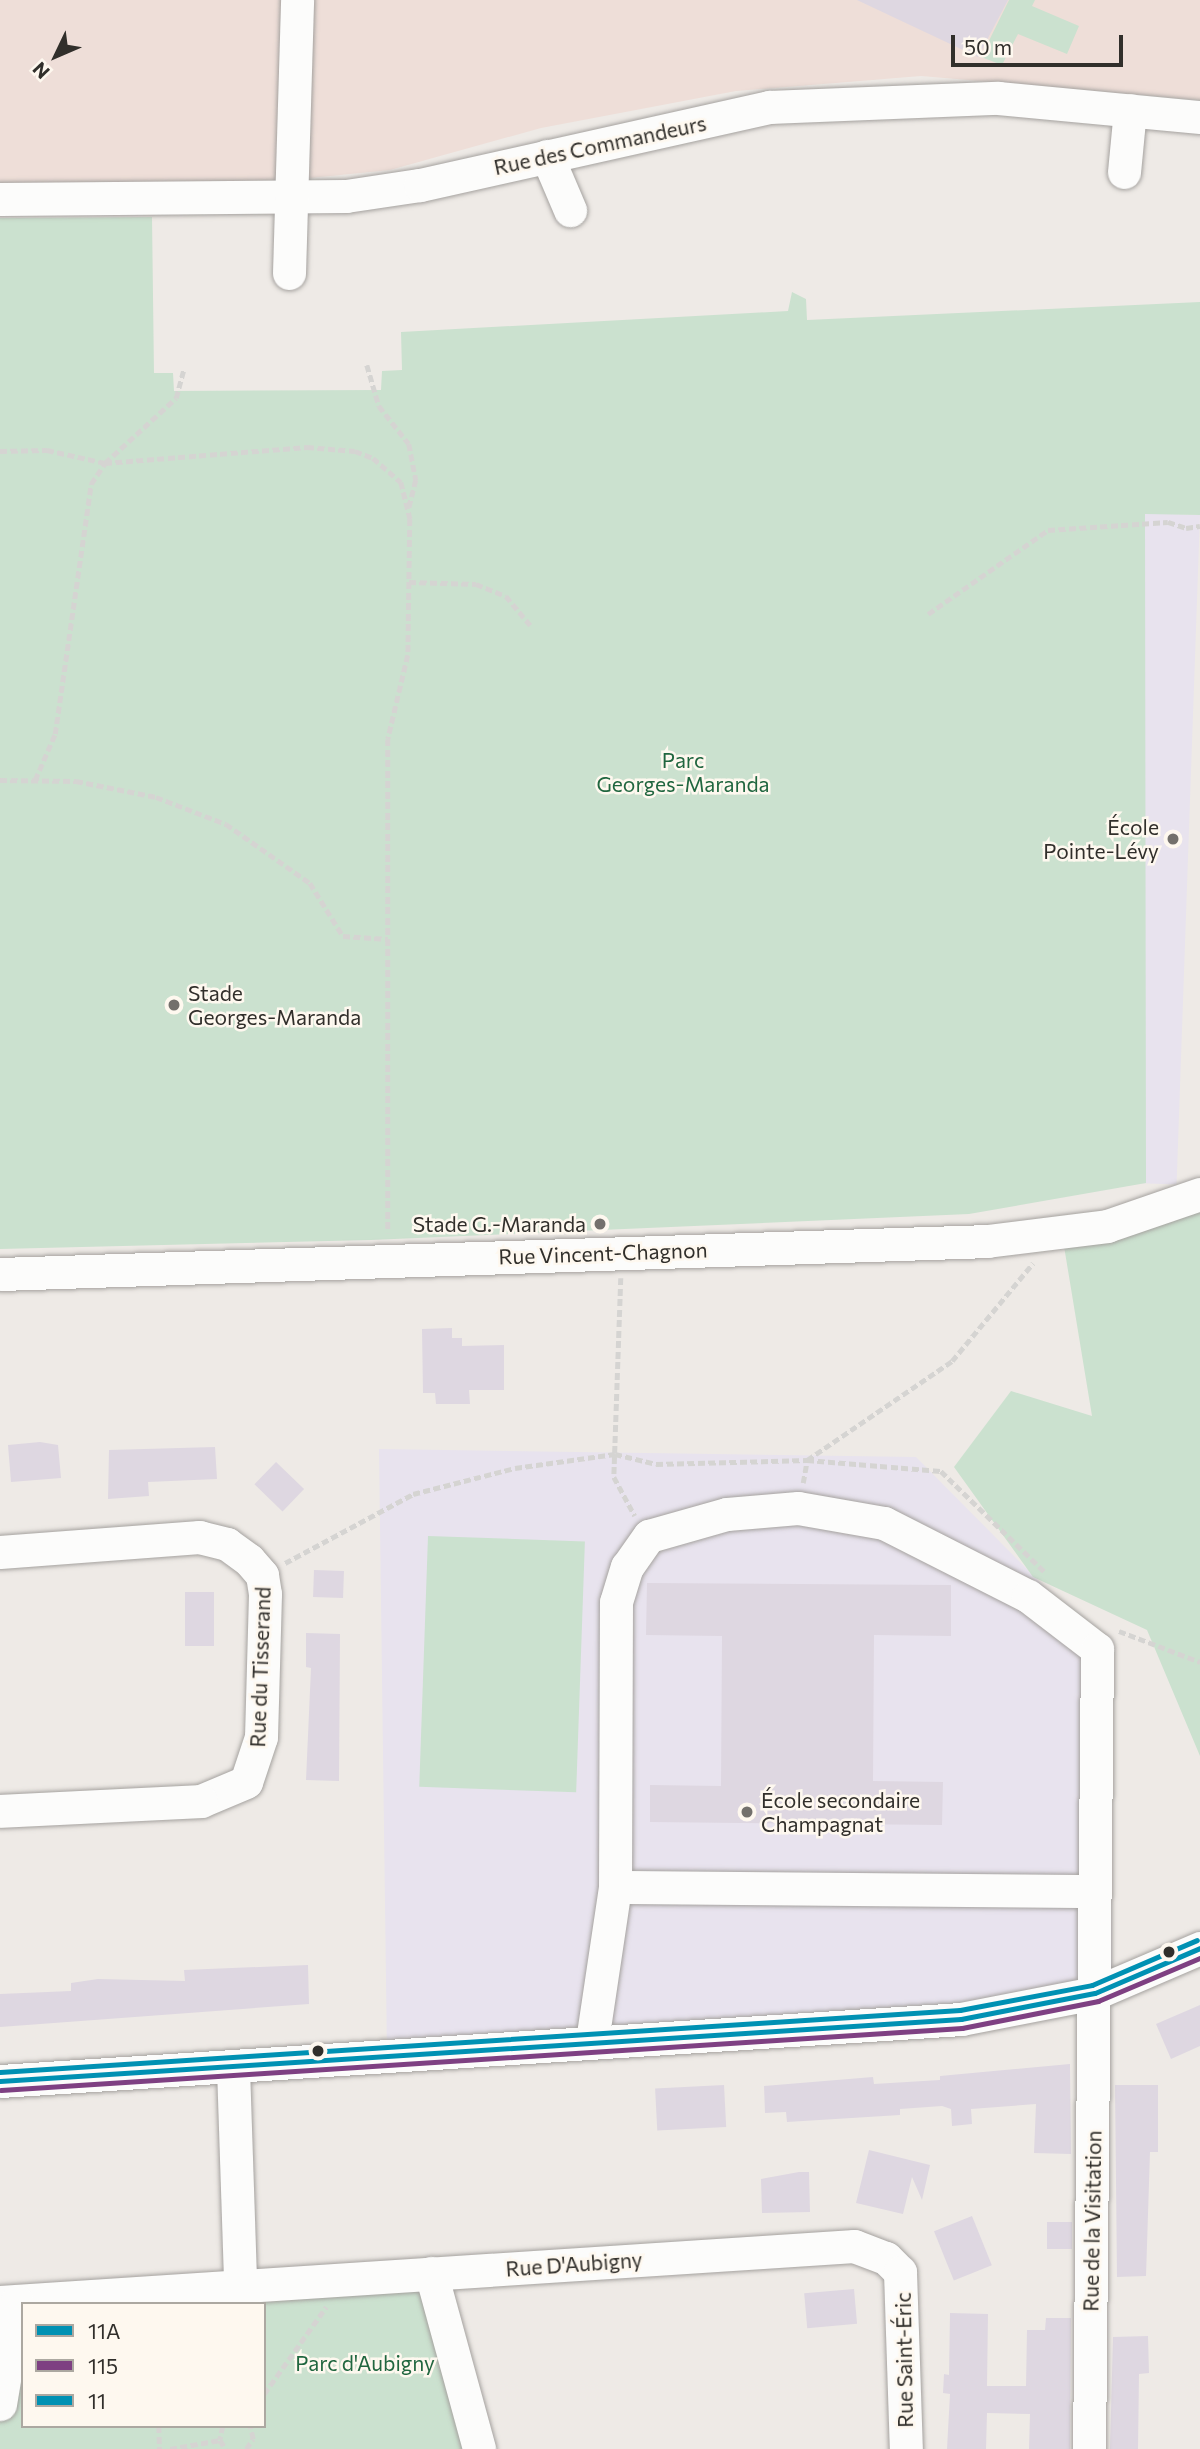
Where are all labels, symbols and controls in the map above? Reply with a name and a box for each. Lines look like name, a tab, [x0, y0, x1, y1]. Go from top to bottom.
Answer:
north arrow	[21, 21, 91, 91]
scale bar	[955, 21, 1126, 65]
text: 50 m	[964, 34, 1012, 59]
text: N	[27, 58, 54, 84]
street label: Rue des Commandeurs	[491, 110, 709, 180]
park label: Parc Georges-Maranda	[596, 747, 770, 797]
place label: École Pointe-Lévy	[1043, 814, 1159, 864]
marker: École Pointe-Lévy	[1165, 831, 1181, 847]
place label: Stade Georges-Maranda	[188, 980, 361, 1030]
marker: Stade Georges-Maranda	[166, 997, 182, 1013]
place label: Stade G.-Maranda	[413, 1211, 586, 1237]
marker: Stade G.-Maranda	[592, 1216, 608, 1232]
street label: Rue Vincent-Chagnon	[498, 1237, 708, 1269]
street label: Rue du Tisserand	[245, 1586, 275, 1748]
place label: École secondaire Champagnat	[761, 1787, 920, 1837]
marker: École secondaire Champagnat	[739, 1804, 755, 1820]
unlabelled marker	[1162, 1945, 1176, 1959]
unlabelled marker	[311, 2044, 325, 2058]
street label: Rue de la Visitation	[1078, 2130, 1106, 2312]
street label: Rue D'Aubigny	[505, 2247, 643, 2281]
street label: Rue Saint-Éric	[890, 2292, 918, 2428]
legend	[21, 2302, 266, 2428]
text: 11A	[88, 2318, 120, 2343]
park label: Parc d'Aubigny	[295, 2350, 435, 2376]
text: 115	[88, 2353, 118, 2378]
text: 11	[88, 2388, 106, 2413]

